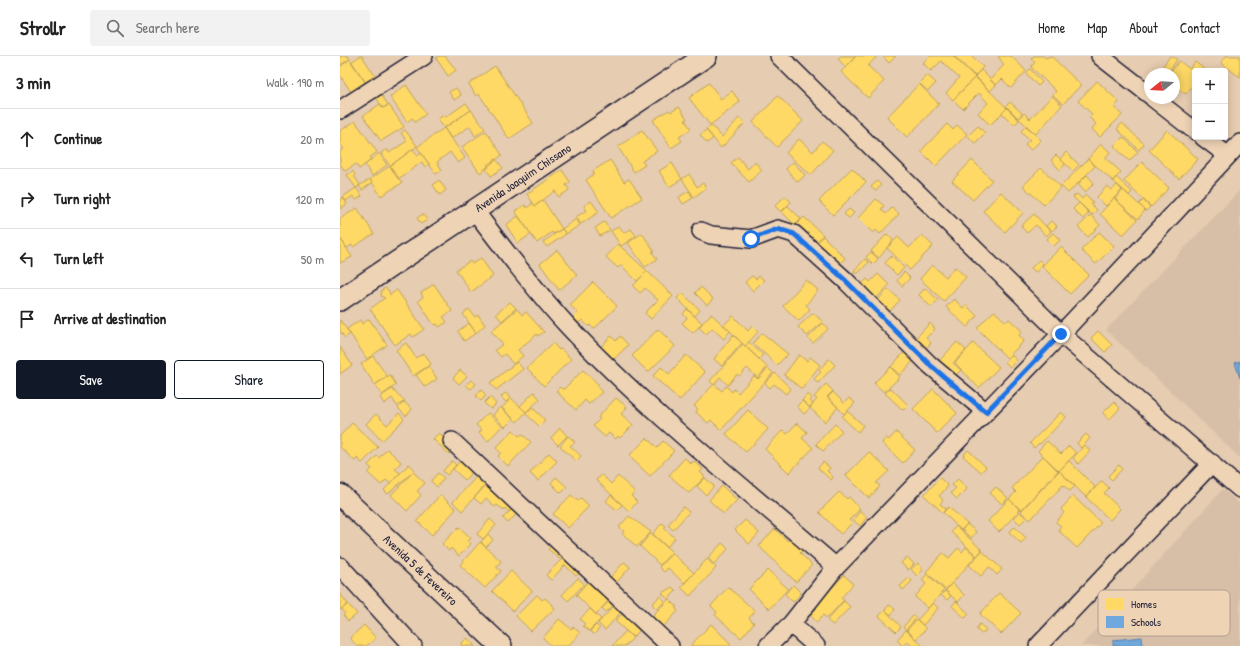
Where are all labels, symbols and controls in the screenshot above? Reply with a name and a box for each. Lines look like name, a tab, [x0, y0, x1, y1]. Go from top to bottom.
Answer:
search box	[90, 10, 370, 46]
text: Strollr	[20, 15, 66, 41]
icon: search	[104, 17, 126, 39]
text: Search here	[136, 17, 200, 38]
text: Home	[1038, 18, 1065, 37]
text: Map	[1087, 18, 1107, 37]
text: About	[1129, 18, 1158, 37]
text: Contact	[1180, 18, 1220, 37]
north arrow	[1144, 68, 1180, 104]
map controls	[1192, 68, 1228, 140]
button: +	[1192, 68, 1228, 104]
text: 3 min	[16, 71, 51, 94]
text: Walk · 190 m	[266, 73, 324, 91]
button: −	[1192, 104, 1228, 140]
icon: ahead	[16, 128, 38, 150]
text: Continue	[54, 128, 102, 149]
text: 20 m	[300, 130, 324, 148]
street label: Avenida Joaquim Chissano	[471, 139, 574, 216]
icon: right	[16, 188, 38, 210]
text: Turn right	[54, 188, 110, 209]
text: 120 m	[296, 190, 324, 208]
route start	[742, 230, 760, 248]
icon: left	[16, 248, 38, 270]
text: Turn left	[54, 248, 104, 269]
text: 50 m	[301, 250, 324, 268]
icon: arrive	[16, 308, 38, 330]
text: Arrive at destination	[54, 308, 166, 329]
route end	[1052, 325, 1070, 343]
button: Save	[16, 360, 166, 399]
button: Share	[174, 360, 324, 399]
street label: Avenida 5 de Fevereiro	[380, 531, 462, 609]
legend	[1098, 590, 1230, 636]
text: Homes	[1131, 597, 1157, 611]
text: Schools	[1131, 615, 1161, 629]

